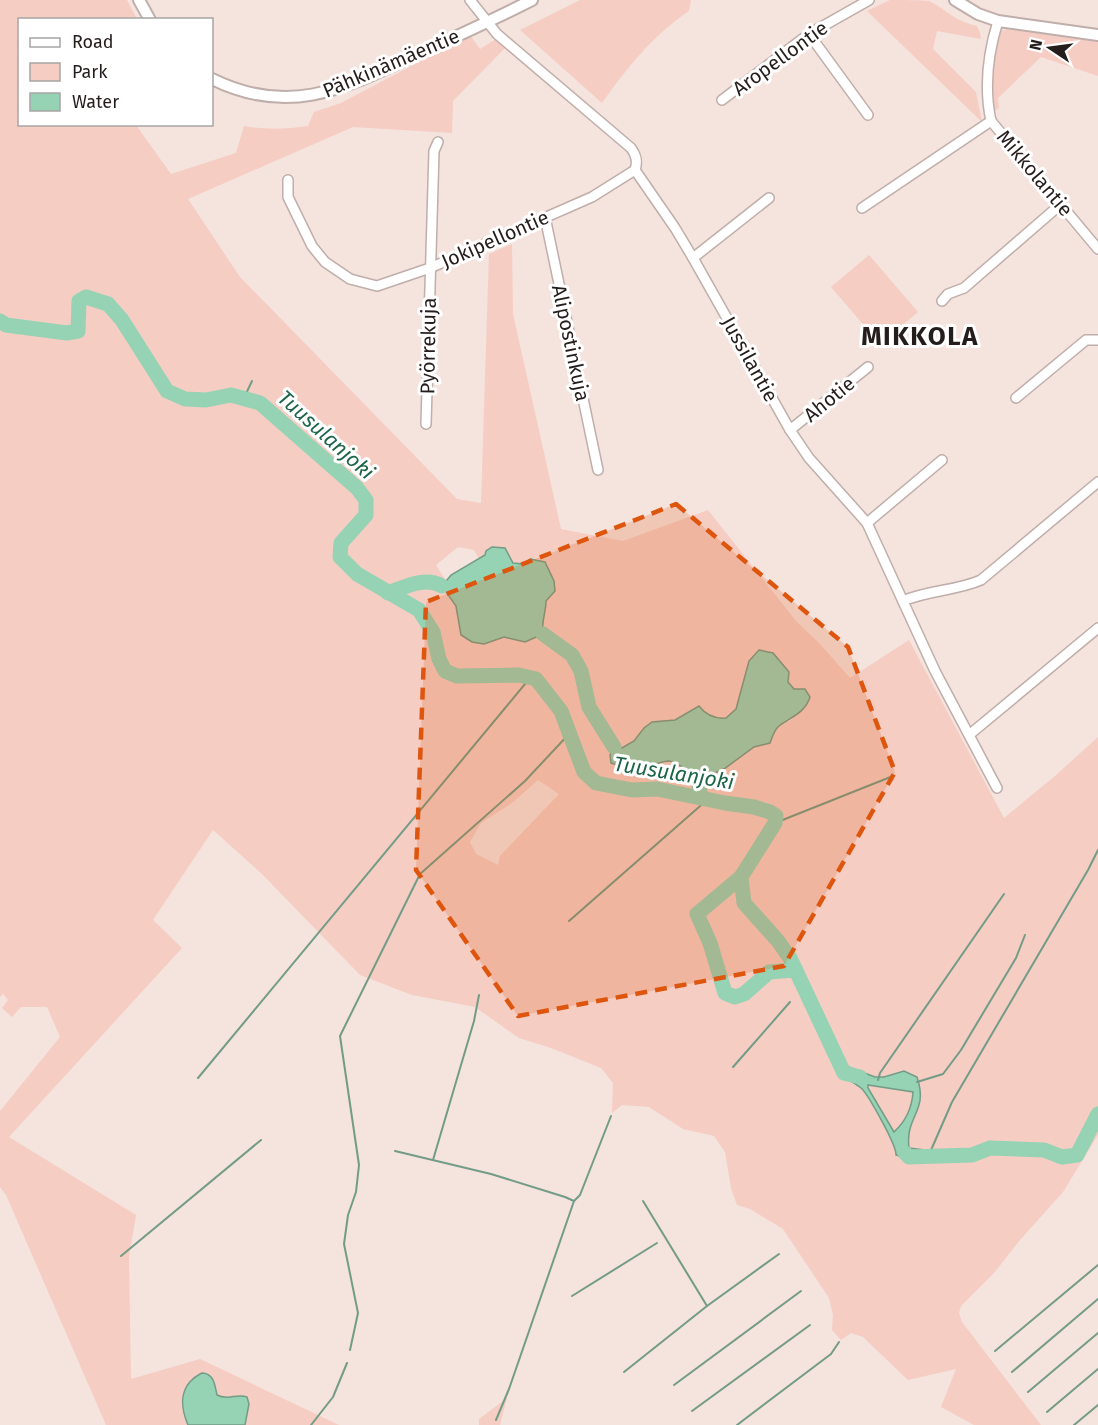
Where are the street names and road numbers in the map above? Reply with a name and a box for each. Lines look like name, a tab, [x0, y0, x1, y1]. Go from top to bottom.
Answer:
street label: Aropellontie	[728, 15, 832, 101]
street label: Pähkinämäentie	[319, 23, 463, 103]
street label: Mikkolantie	[992, 125, 1078, 221]
street label: Jokipellontie	[437, 205, 553, 273]
street label: Alipostinkuja	[547, 282, 595, 404]
street label: Pyörrekuja	[415, 297, 441, 395]
street label: Jussilantie	[717, 312, 783, 406]
street label: Ahotie	[799, 371, 859, 427]

